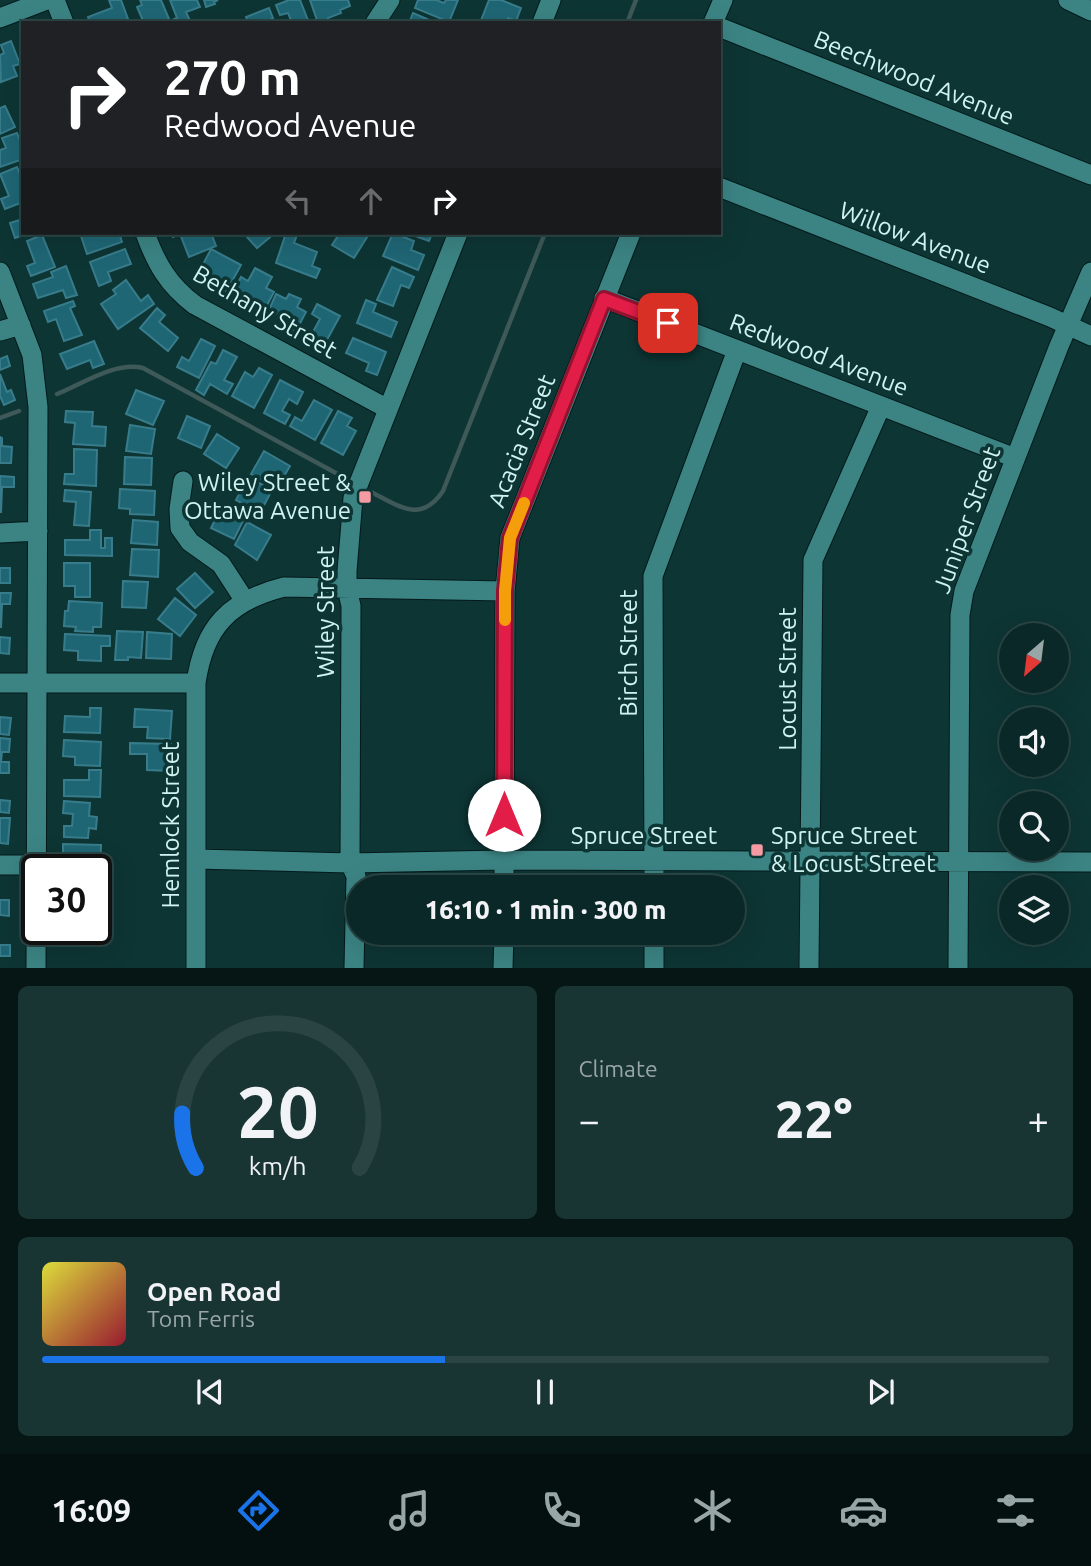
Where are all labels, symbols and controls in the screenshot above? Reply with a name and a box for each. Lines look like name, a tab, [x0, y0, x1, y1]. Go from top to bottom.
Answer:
street label: Beechwood Avenue	[810, 25, 1018, 130]
icon: right	[49, 49, 140, 140]
text: 270 m	[164, 49, 301, 104]
text: Redwood Avenue	[164, 107, 416, 143]
icon: left	[279, 182, 317, 220]
icon: ahead	[352, 182, 390, 220]
icon: right	[425, 182, 463, 220]
street label: Willow Avenue	[836, 196, 995, 279]
street label: Bethany Street	[189, 259, 342, 364]
pin	[638, 293, 698, 353]
icon: arrive	[649, 304, 687, 342]
street label: Redwood Avenue	[726, 308, 912, 401]
street label: Acacia Street	[483, 370, 561, 511]
street label: Juniper Street	[928, 442, 1006, 597]
place label: Wiley Street & Ottawa Avenue	[184, 469, 351, 524]
marker: Wiley Street & Ottawa Avenue	[357, 489, 373, 505]
street label: Wiley Street	[312, 545, 339, 678]
street label: Birch Street	[615, 589, 642, 717]
street label: Locust Street	[774, 607, 801, 751]
north arrow	[999, 623, 1069, 693]
map controls	[999, 623, 1069, 945]
button: sound	[999, 707, 1069, 777]
street label: Hemlock Street	[157, 741, 184, 908]
position arrow	[467, 778, 541, 852]
button: search	[999, 791, 1069, 861]
street label: Spruce Street	[571, 822, 718, 849]
place label: Spruce Street & Locust Street	[771, 822, 936, 877]
marker: Spruce Street & Locust Street	[749, 842, 765, 858]
speed limit sign: 30	[21, 854, 112, 945]
button: layers	[999, 875, 1069, 945]
text: 16:10 · 1 min · 300 m	[425, 895, 666, 924]
text: Climate	[579, 1056, 658, 1081]
text: 20	[236, 1071, 318, 1153]
text: 22°	[775, 1090, 853, 1148]
text: −	[579, 1099, 600, 1141]
text: +	[1028, 1099, 1049, 1141]
text: km/h	[248, 1152, 306, 1180]
text: Open Road	[147, 1277, 281, 1306]
text: Tom Ferris	[147, 1306, 255, 1331]
icon: previous	[191, 1373, 229, 1411]
icon: pause	[526, 1373, 564, 1411]
icon: next	[862, 1373, 900, 1411]
icon: directions	[234, 1486, 283, 1535]
icon: music	[385, 1486, 434, 1535]
icon: phone	[537, 1486, 586, 1535]
icon: climate	[688, 1486, 737, 1535]
icon: car	[839, 1486, 888, 1535]
icon: filters	[991, 1486, 1040, 1535]
text: 16:09	[51, 1492, 131, 1528]

